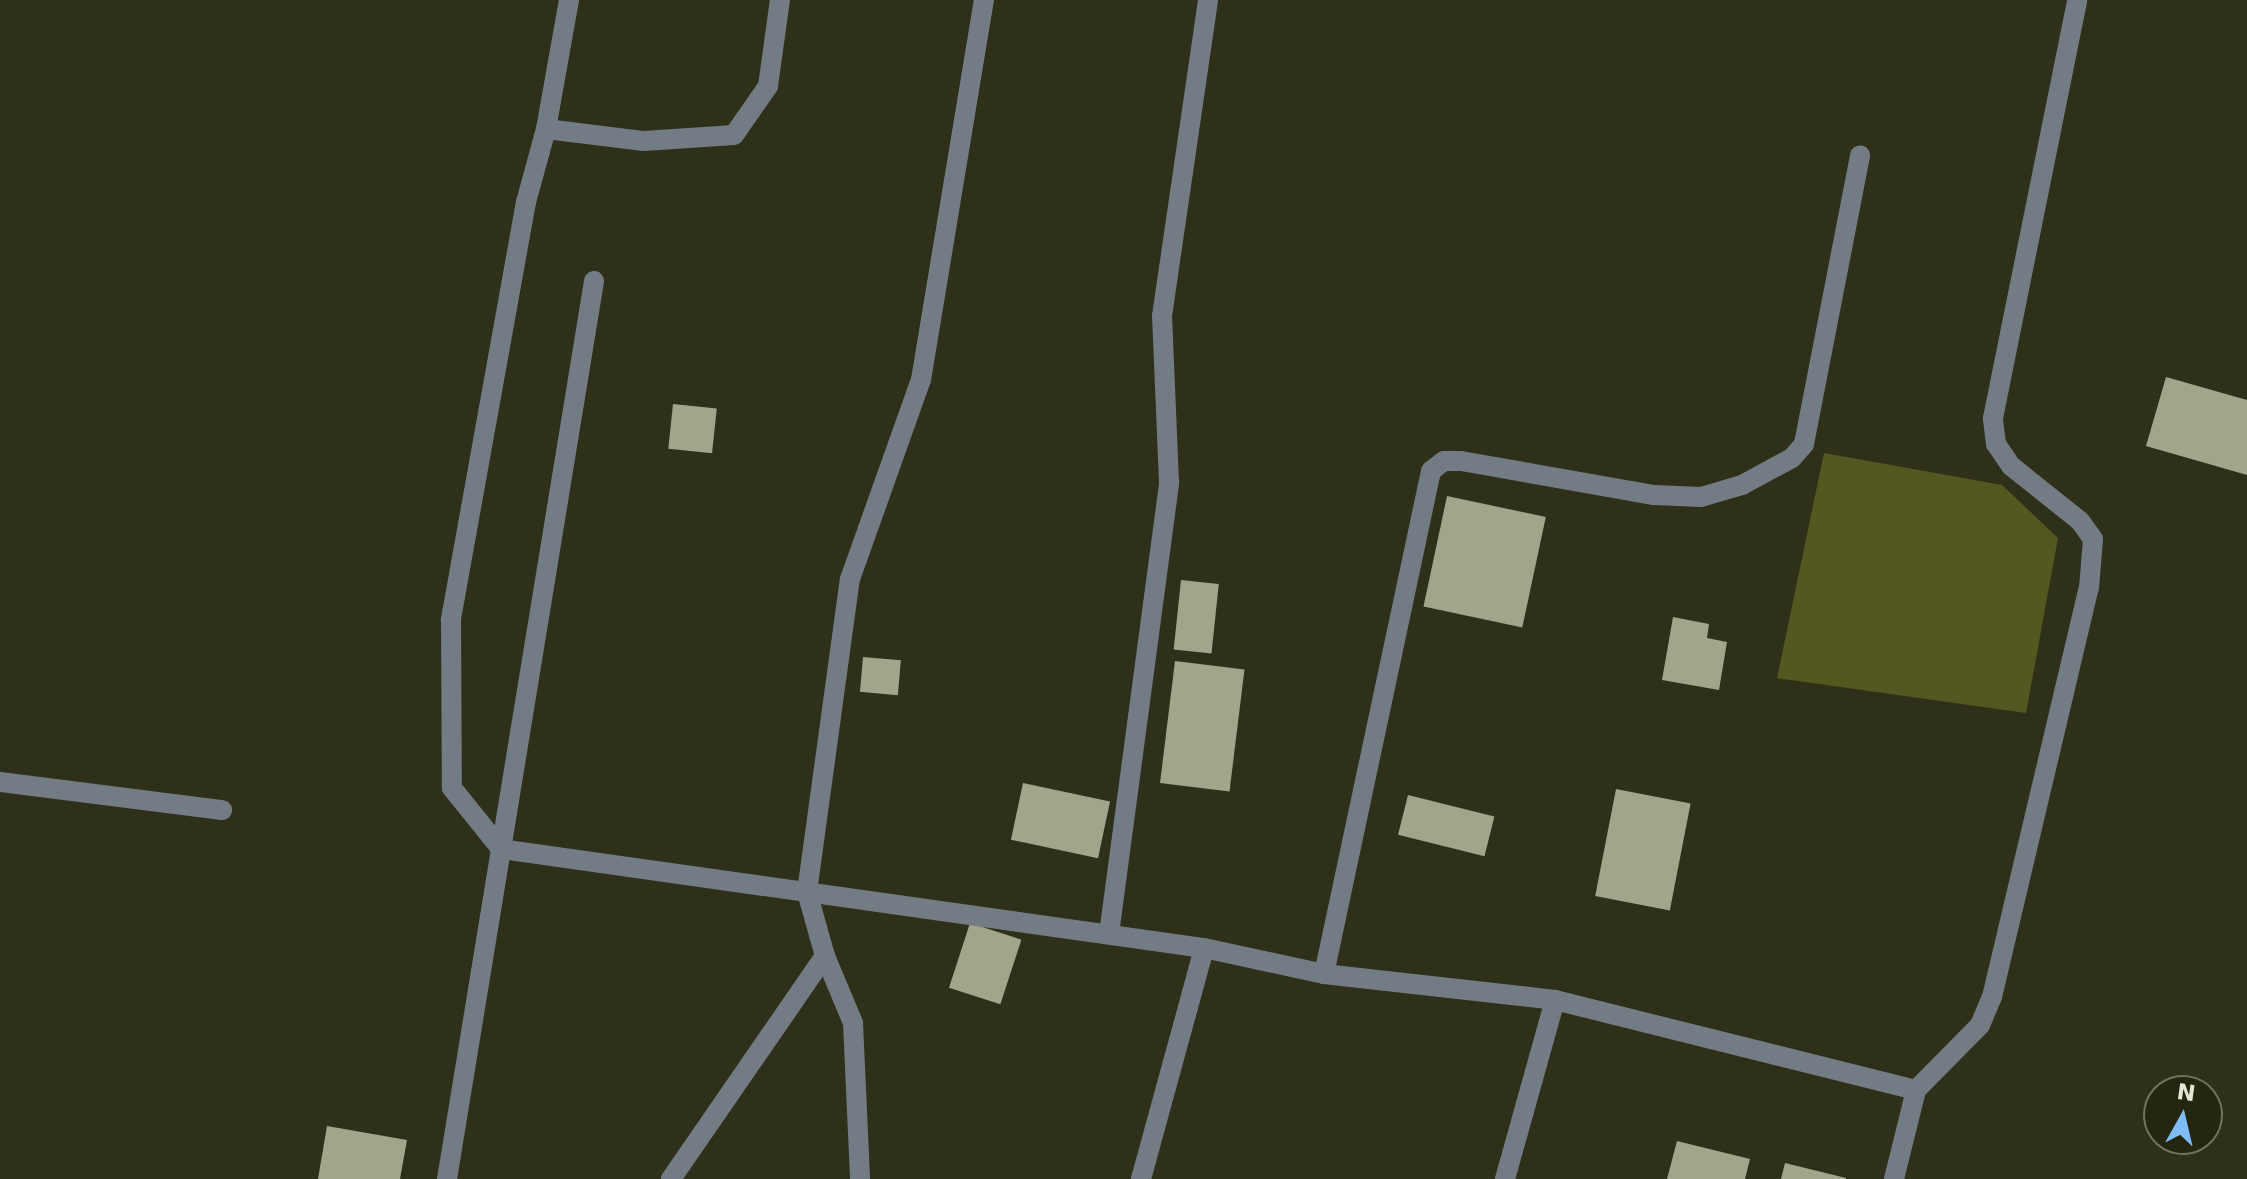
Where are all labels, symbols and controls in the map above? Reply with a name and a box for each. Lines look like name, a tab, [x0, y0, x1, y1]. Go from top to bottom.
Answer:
north arrow	[2143, 1075, 2223, 1155]
text: N	[2175, 1079, 2197, 1106]

